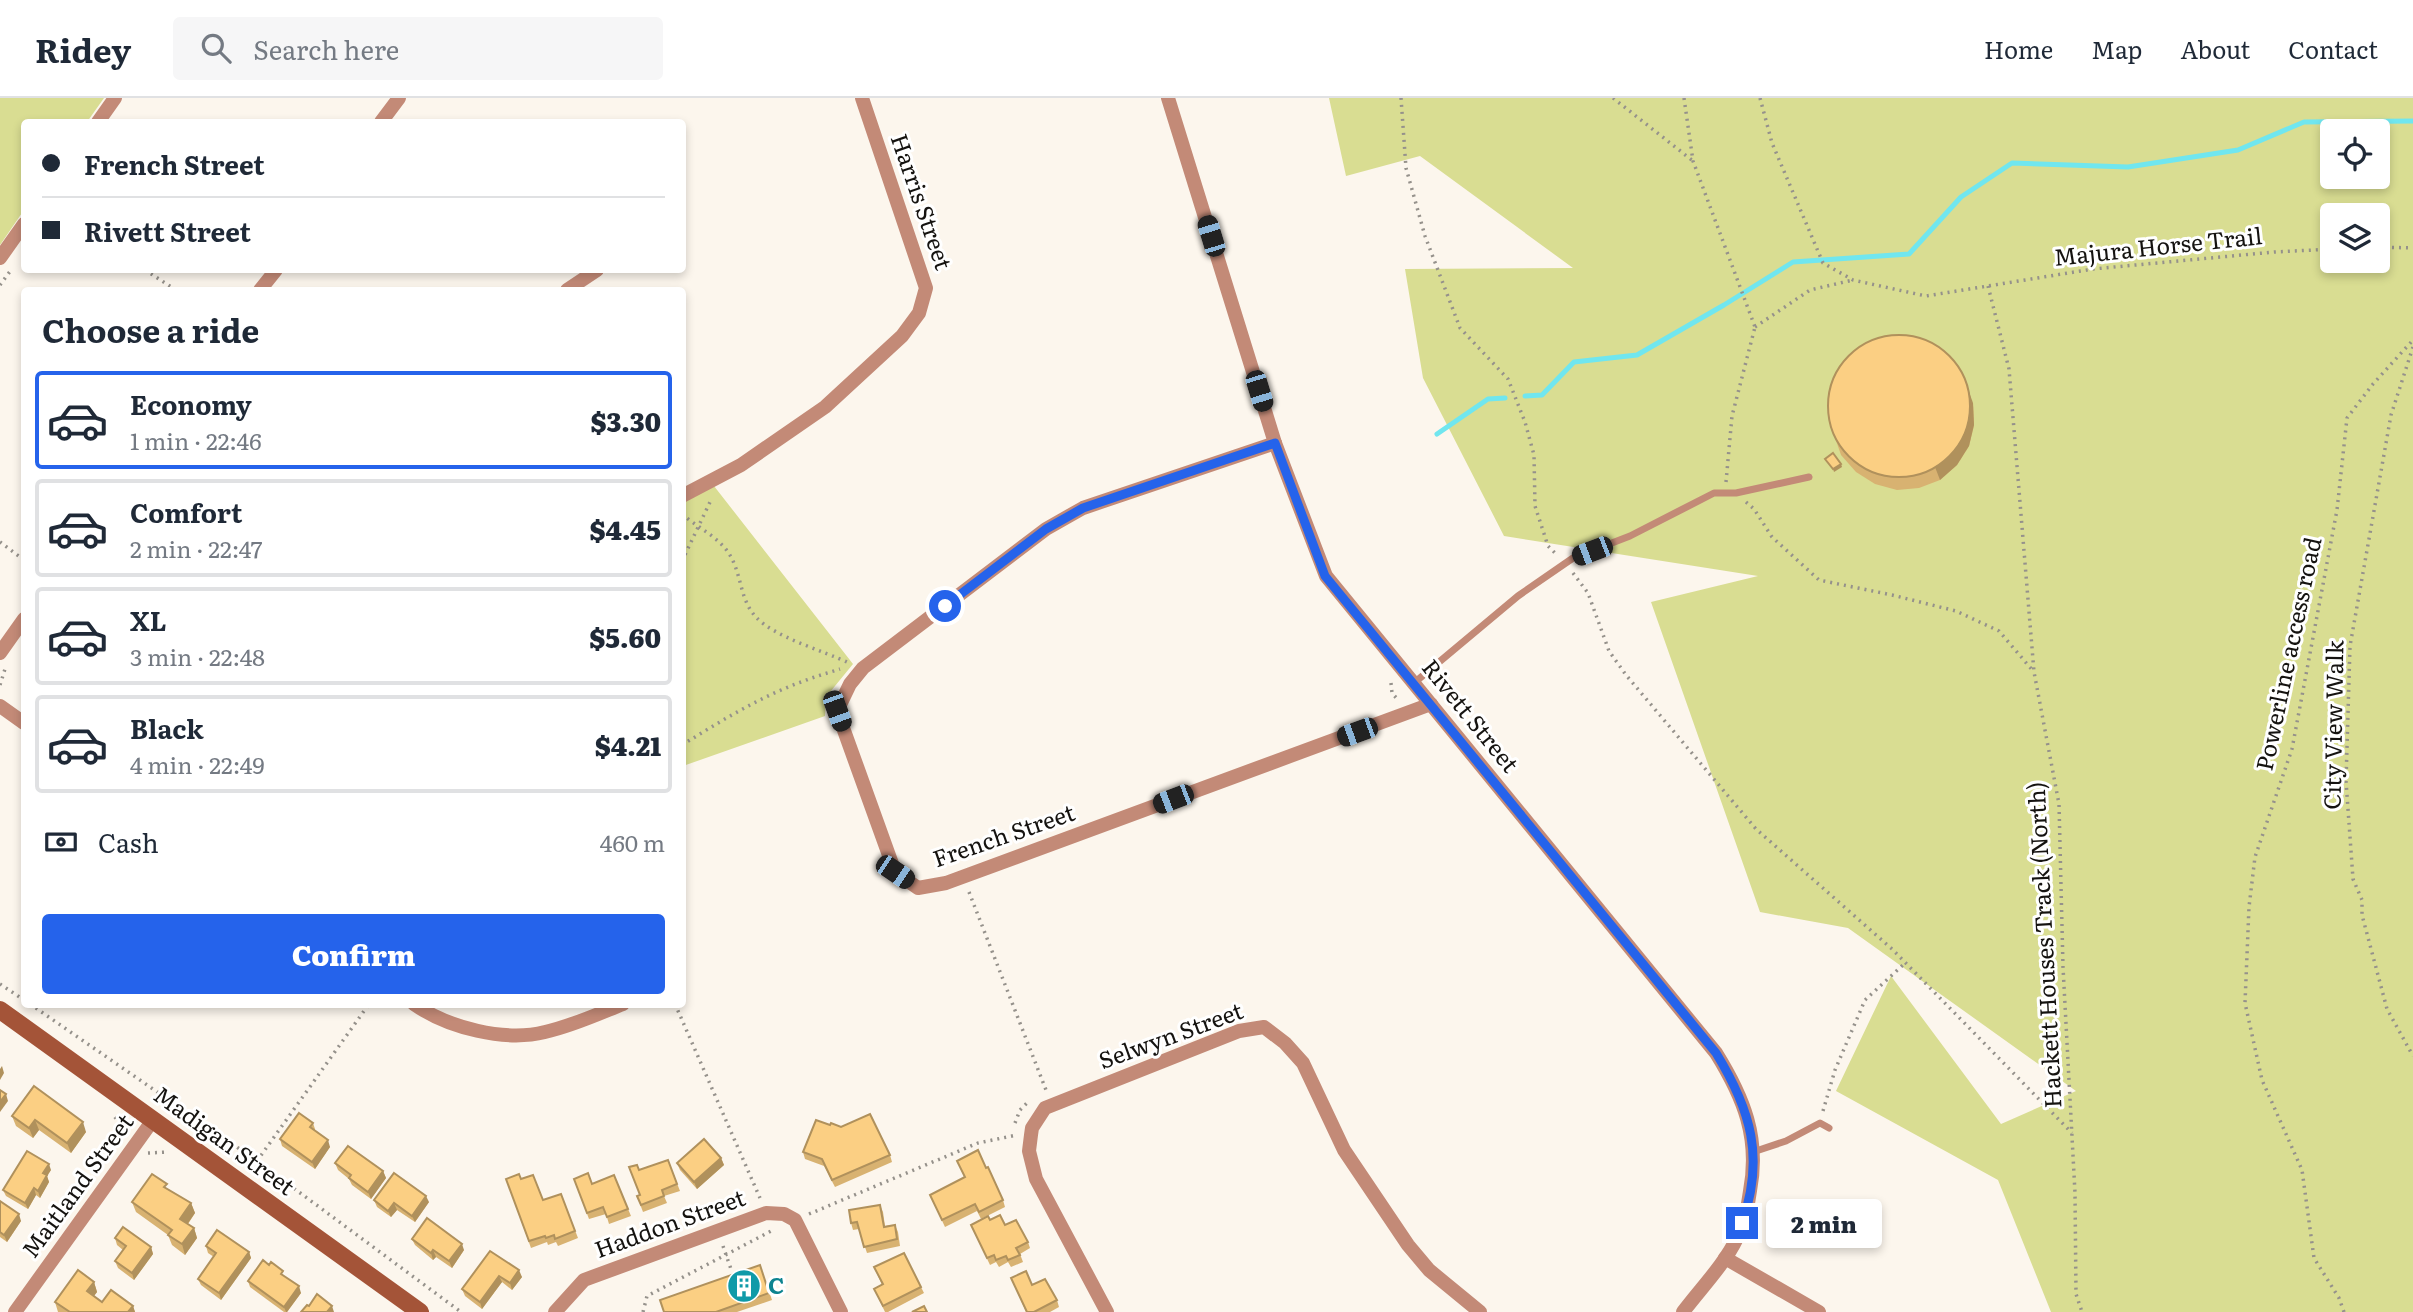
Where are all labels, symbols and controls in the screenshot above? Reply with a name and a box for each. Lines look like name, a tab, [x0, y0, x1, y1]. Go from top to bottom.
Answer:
search box	[173, 17, 663, 80]
text: Ridey	[35, 24, 131, 73]
icon: search	[197, 29, 235, 67]
text: Search here	[253, 29, 399, 68]
text: Home	[1984, 31, 2053, 66]
text: Map	[2091, 31, 2142, 66]
text: About	[2180, 31, 2250, 66]
text: Contact	[2288, 31, 2378, 66]
map controls	[2320, 119, 2390, 273]
button: locate	[2320, 119, 2390, 189]
street label: Harris Street	[884, 129, 962, 275]
text: French Street	[84, 144, 265, 183]
button: layers	[2320, 203, 2390, 273]
text: Rivett Street	[84, 211, 251, 250]
car	[1195, 213, 1228, 259]
street label: Majura Horse Trail	[2052, 217, 2264, 273]
text: Choose a ride	[42, 305, 259, 353]
car	[1243, 368, 1276, 414]
text: Economy	[130, 384, 252, 423]
icon: car	[46, 389, 109, 452]
text: $3.30	[590, 401, 661, 440]
text: 1 min · 22:46	[130, 423, 262, 457]
text: Comfort	[130, 492, 242, 531]
icon: car	[46, 497, 109, 560]
text: $4.45	[590, 509, 661, 548]
text: 2 min · 22:47	[130, 531, 262, 565]
car	[1569, 534, 1616, 568]
street label: Powerline access road	[2246, 534, 2328, 774]
route start	[929, 590, 961, 622]
text: XL	[130, 600, 167, 639]
icon: car	[46, 605, 109, 668]
text: $5.60	[589, 617, 661, 656]
text: 3 min · 22:48	[130, 639, 265, 673]
street label: City View Walk	[2314, 639, 2350, 810]
street label: Rivett Street	[1415, 651, 1528, 779]
car	[820, 688, 855, 734]
text: Black	[130, 708, 204, 747]
icon: car	[46, 713, 109, 776]
car	[1334, 715, 1381, 749]
text: $4.21	[595, 725, 661, 764]
text: 4 min · 22:49	[130, 747, 265, 781]
street label: Hackett Houses Track (North)	[2017, 781, 2069, 1109]
car	[1150, 782, 1197, 816]
street label: French Street	[928, 794, 1080, 874]
text: Cash	[98, 822, 159, 861]
icon: cash	[42, 823, 80, 861]
text: 460 m	[600, 825, 665, 859]
car	[872, 852, 919, 892]
button: Confirm	[42, 914, 665, 994]
street label: Selwyn Street	[1093, 992, 1248, 1076]
street label: Madigan Street	[148, 1077, 303, 1203]
street label: Maitland Street	[12, 1105, 141, 1264]
street label: Haddon Street	[589, 1179, 750, 1265]
callout: 2 min	[1766, 1198, 1882, 1248]
text: 2 min	[1791, 1206, 1857, 1240]
route end	[1726, 1207, 1758, 1239]
building icon: C	[725, 1267, 763, 1305]
place label: C	[768, 1267, 784, 1301]

